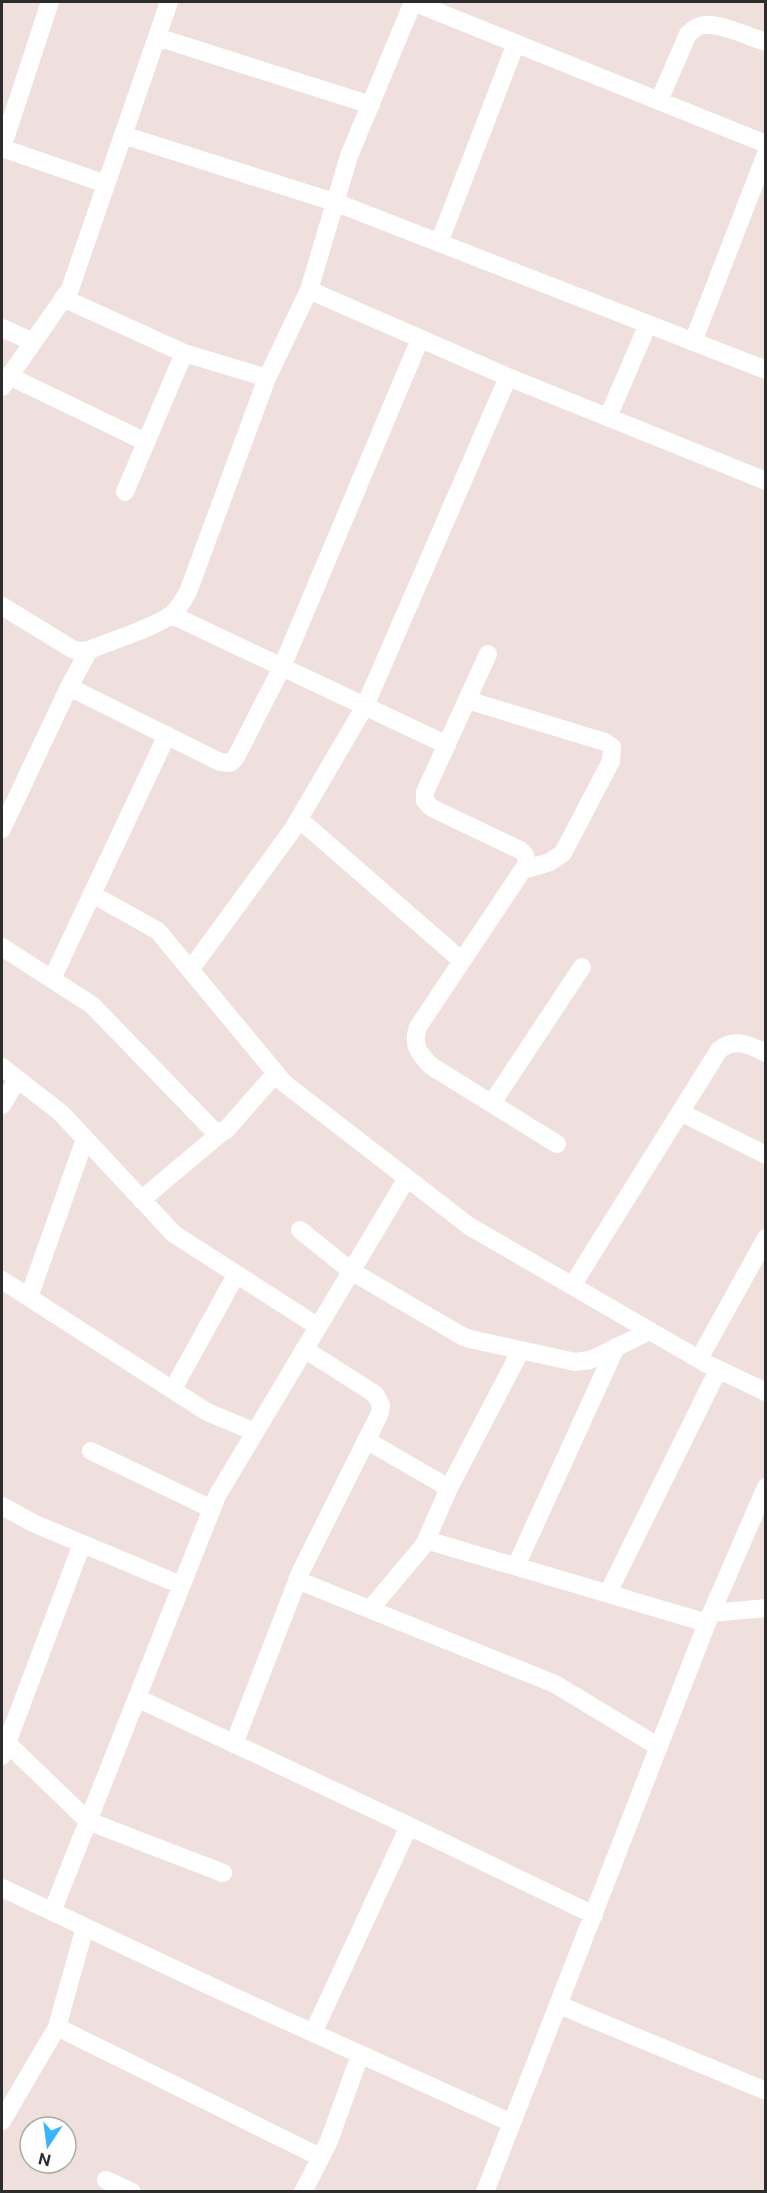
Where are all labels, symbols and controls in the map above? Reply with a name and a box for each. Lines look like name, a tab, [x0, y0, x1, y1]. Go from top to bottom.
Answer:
north arrow	[18, 2115, 78, 2175]
text: N	[37, 2148, 53, 2170]

